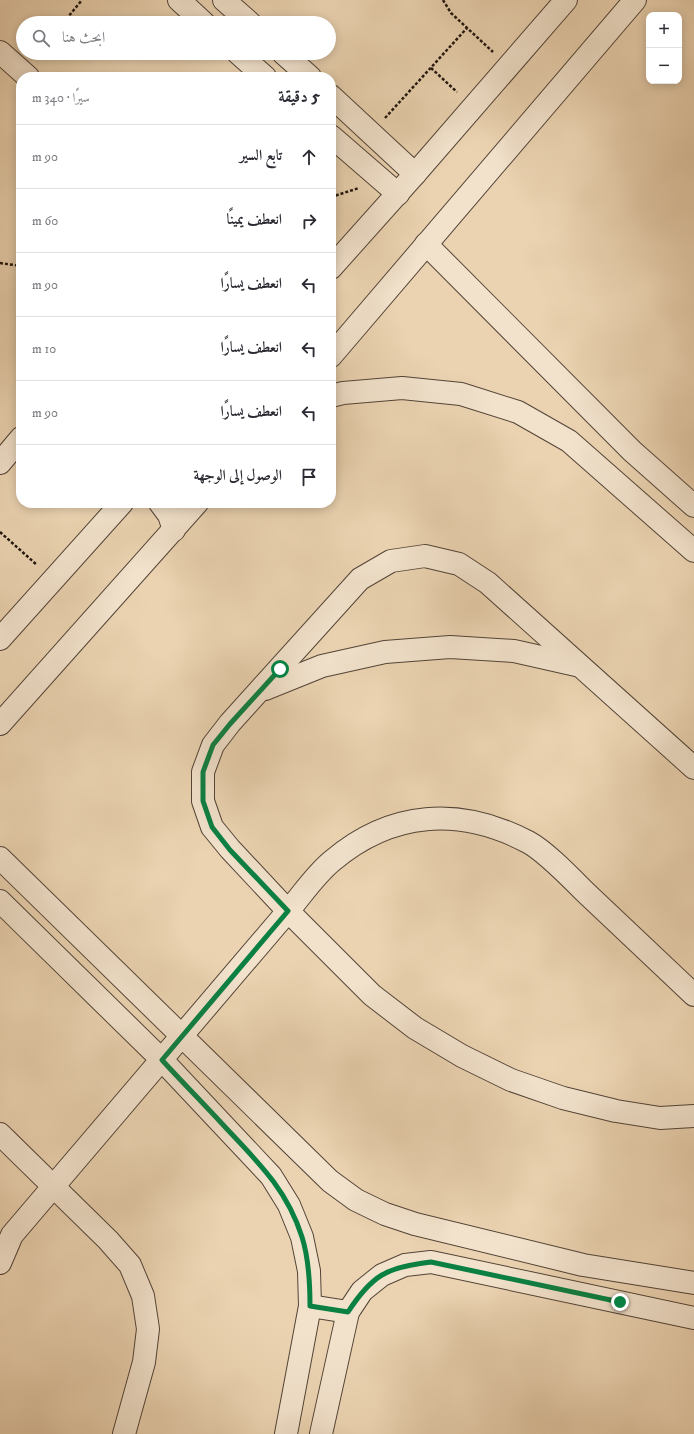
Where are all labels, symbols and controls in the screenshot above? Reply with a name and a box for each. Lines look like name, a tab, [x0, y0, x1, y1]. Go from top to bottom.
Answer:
map controls	[646, 12, 682, 84]
button: +	[646, 12, 682, 48]
search box	[16, 16, 336, 60]
icon: search	[30, 27, 52, 49]
text: ابحث هنا	[62, 28, 105, 47]
button: −	[646, 48, 682, 84]
text: 5 دقيقة	[278, 86, 320, 108]
text: سيرًا · 340 m	[32, 90, 90, 106]
text: تابع السير	[240, 146, 282, 165]
icon: ahead	[298, 146, 320, 168]
text: 90 m	[32, 149, 58, 165]
text: انعطف يمينًا	[227, 210, 282, 229]
icon: right	[298, 210, 320, 232]
text: 60 m	[32, 213, 58, 229]
text: انعطف يسارًا	[221, 274, 282, 293]
icon: left	[298, 274, 320, 296]
text: 90 m	[32, 277, 58, 293]
text: انعطف يسارًا	[221, 338, 282, 357]
icon: left	[298, 338, 320, 360]
text: 10 m	[32, 341, 56, 357]
text: انعطف يسارًا	[221, 402, 282, 421]
icon: left	[298, 402, 320, 424]
text: 90 m	[32, 405, 58, 421]
text: الوصول إلى الوجهة	[193, 466, 282, 485]
icon: arrive	[298, 466, 320, 488]
route start	[271, 660, 289, 678]
route end	[611, 1293, 629, 1311]

